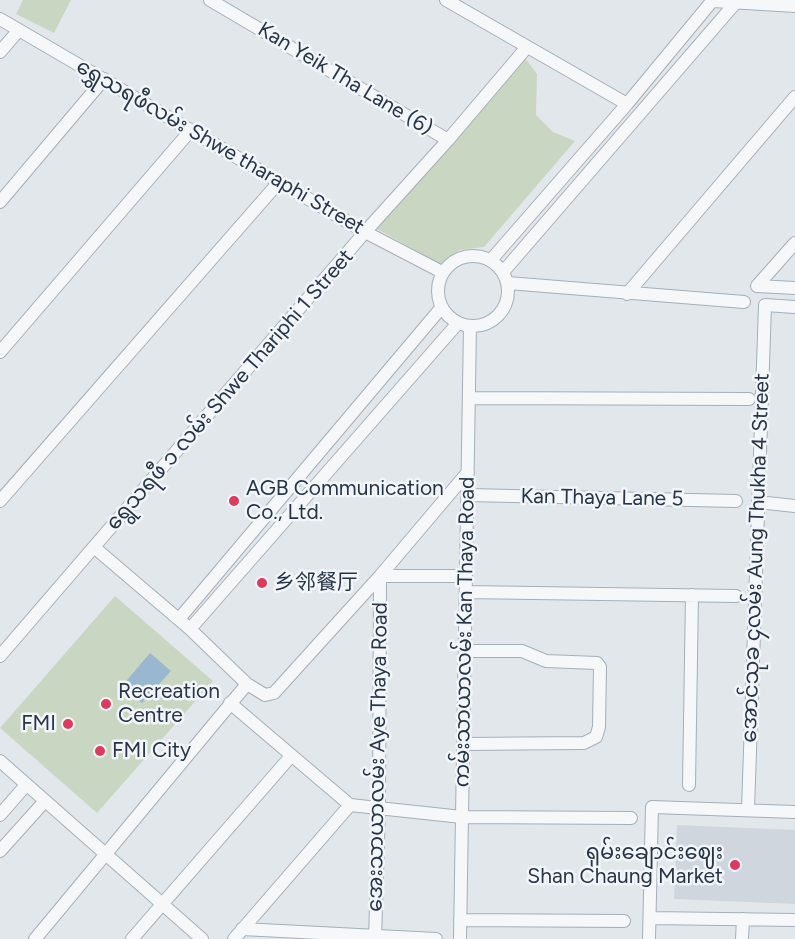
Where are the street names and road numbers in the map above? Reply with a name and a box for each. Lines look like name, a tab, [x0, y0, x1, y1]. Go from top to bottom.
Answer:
street label: Kan Yeik Tha Lane (6)	[253, 17, 437, 141]
street label: ရွှေသရဖီလမ်း Shwe tharaphi Street	[71, 54, 369, 240]
street label: ရွေသရဖီ ၁ လမ်း Shwe Thariphi 1 Street	[101, 244, 359, 536]
street label: အောင်သုခ ၄လမ်း Aung Thukha 4 Street	[737, 373, 775, 743]
street label: ကမ်းသာယာလမ်း Kan Thaya Road	[450, 476, 480, 788]
street label: Kan Thaya Lane 5	[520, 484, 684, 512]
street label: အေးသာယာလမ်း Aye Thaya Road	[363, 602, 393, 912]

